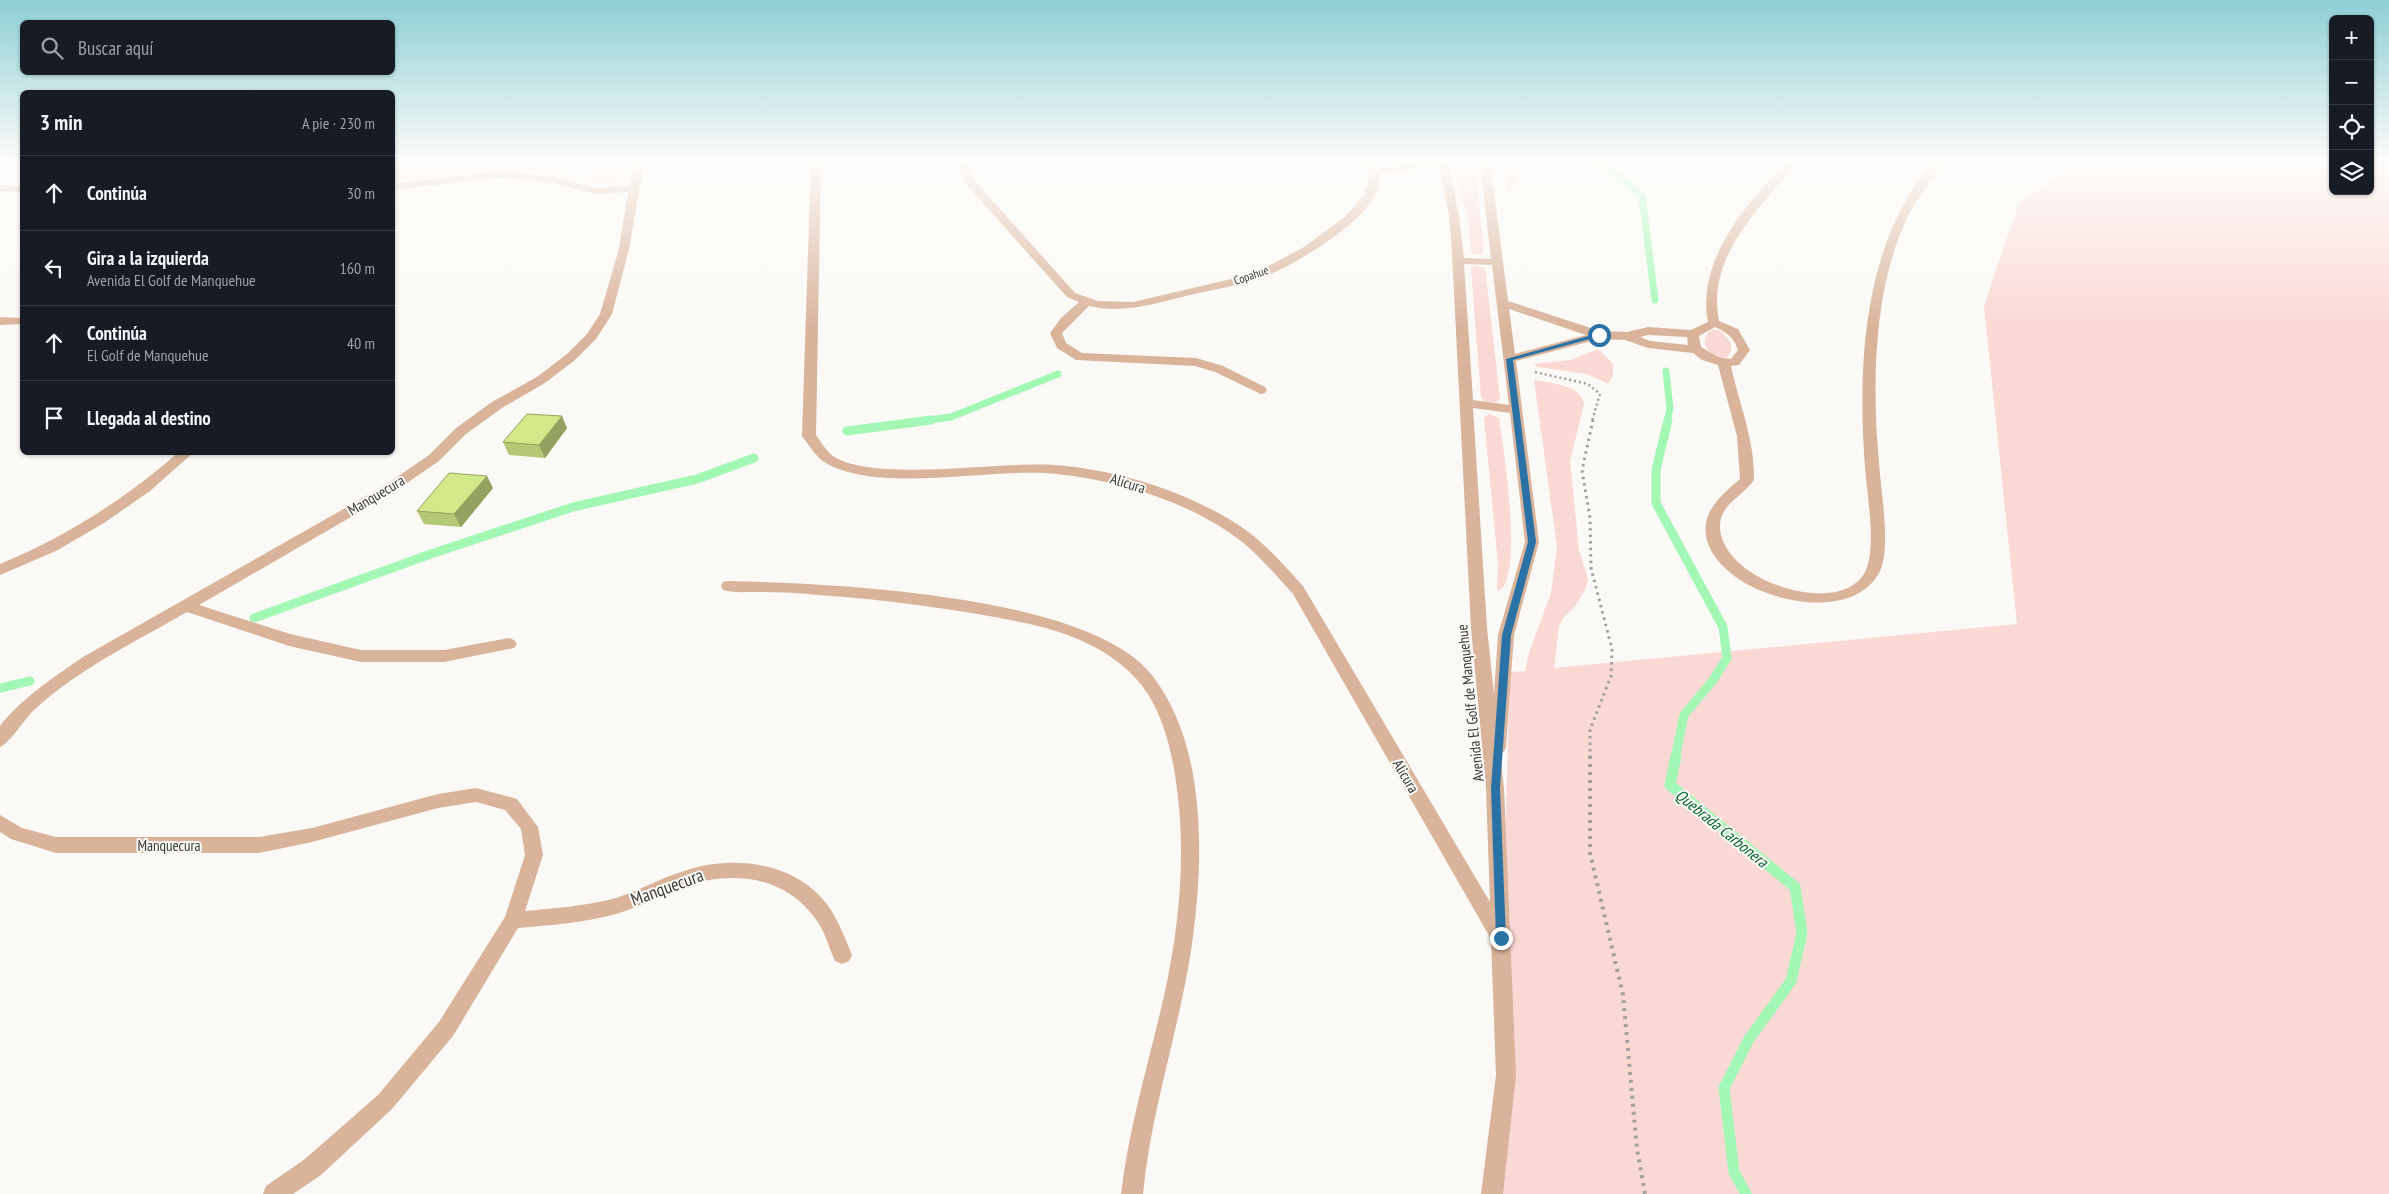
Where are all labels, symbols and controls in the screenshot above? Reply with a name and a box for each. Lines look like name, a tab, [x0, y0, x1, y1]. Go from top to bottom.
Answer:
map controls	[2329, 15, 2374, 195]
button: +	[2329, 15, 2374, 60]
search box	[20, 20, 395, 75]
icon: search	[38, 34, 66, 62]
text: Buscar aquí	[78, 36, 153, 60]
button: −	[2329, 60, 2374, 105]
button: locate	[2329, 105, 2374, 150]
text: 3 min	[40, 109, 82, 136]
text: A pie · 230 m	[302, 113, 375, 133]
button: layers	[2329, 150, 2374, 195]
icon: ahead	[40, 179, 68, 207]
text: Continúa	[87, 181, 147, 205]
text: 30 m	[347, 183, 375, 203]
text: Gira a la izquierda	[87, 246, 209, 270]
icon: left	[40, 254, 68, 282]
text: 160 m	[340, 258, 375, 278]
street label: Copahue	[1232, 262, 1270, 288]
text: Avenida El Golf de Manquehue	[87, 270, 256, 290]
text: Continúa	[87, 321, 147, 345]
route start	[1588, 324, 1611, 347]
icon: ahead	[40, 329, 68, 357]
text: 40 m	[347, 333, 375, 353]
text: El Golf de Manquehue	[87, 345, 209, 365]
icon: arrive	[40, 404, 68, 432]
text: Llegada al destino	[87, 406, 211, 430]
street label: Alicura	[1108, 469, 1148, 497]
street label: Manquecura	[344, 471, 408, 519]
street label: Avenida El Golf de Manquehue	[1452, 623, 1488, 783]
street label: Alicura	[1389, 756, 1423, 796]
water label: Quebrada Carbonera	[1672, 785, 1773, 872]
street label: Manquecura	[137, 836, 201, 855]
street label: Manquecura	[627, 863, 707, 911]
route end	[1490, 927, 1513, 950]

